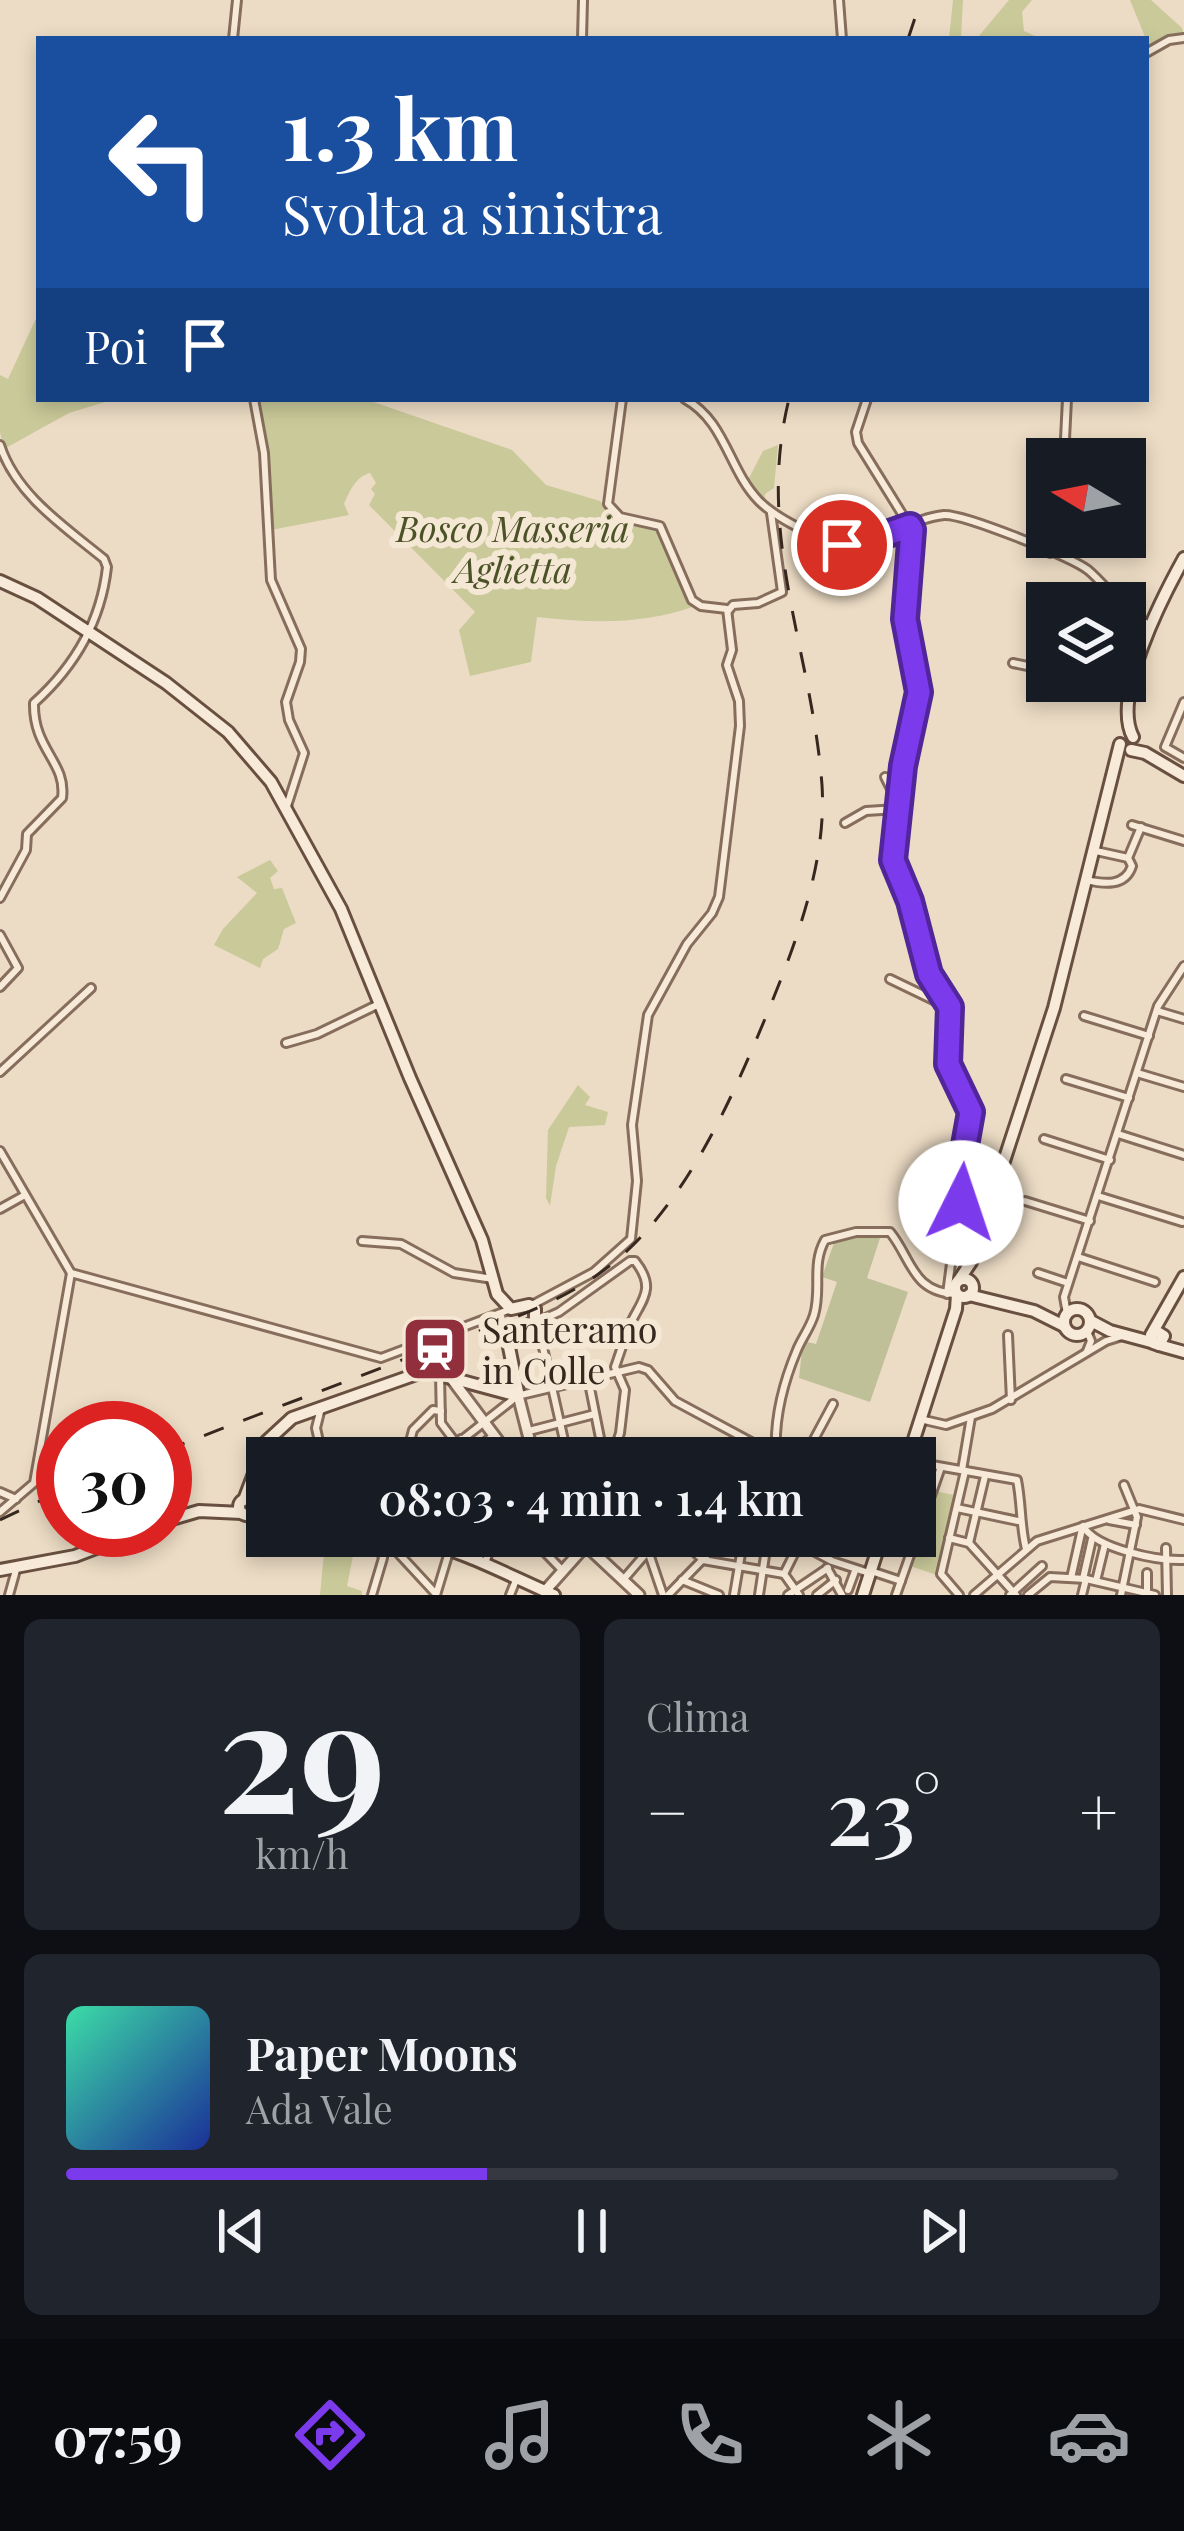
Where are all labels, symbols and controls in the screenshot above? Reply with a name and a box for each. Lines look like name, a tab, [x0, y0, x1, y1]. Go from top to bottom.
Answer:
text: 1.3 km	[282, 70, 518, 182]
icon: left	[84, 84, 240, 240]
text: Svolta a sinistra	[282, 177, 662, 249]
icon: arrive	[172, 312, 238, 378]
text: Poi	[84, 315, 148, 375]
north arrow	[1026, 438, 1146, 558]
map controls	[1026, 438, 1146, 702]
pin	[791, 494, 893, 596]
park label: Bosco Masseria Aglietta	[394, 503, 630, 592]
icon: arrive	[809, 512, 875, 578]
button: layers	[1026, 582, 1146, 702]
position arrow	[898, 1140, 1024, 1266]
place label: Santeramo in Colle	[482, 1304, 657, 1393]
station icon: Santeramo in Colle	[400, 1314, 470, 1384]
speed limit sign: 30	[36, 1401, 192, 1557]
text: 08:03 · 4 min · 1.4 km	[378, 1467, 804, 1527]
text: 29	[218, 1645, 386, 1853]
text: Clima	[646, 1690, 749, 1742]
text: 23°	[827, 1749, 941, 1869]
text: −	[646, 1766, 689, 1854]
text: +	[1079, 1766, 1118, 1854]
text: km/h	[255, 1827, 349, 1879]
text: Paper Moons	[246, 2022, 518, 2082]
text: Ada Vale	[246, 2082, 393, 2134]
icon: previous	[208, 2198, 274, 2264]
icon: pause	[559, 2198, 625, 2264]
icon: next	[910, 2198, 976, 2264]
icon: directions	[288, 2393, 372, 2477]
icon: music	[478, 2393, 562, 2477]
icon: phone	[668, 2393, 752, 2477]
icon: climate	[857, 2393, 941, 2477]
icon: car	[1047, 2393, 1131, 2477]
text: 07:59	[53, 2399, 183, 2471]

